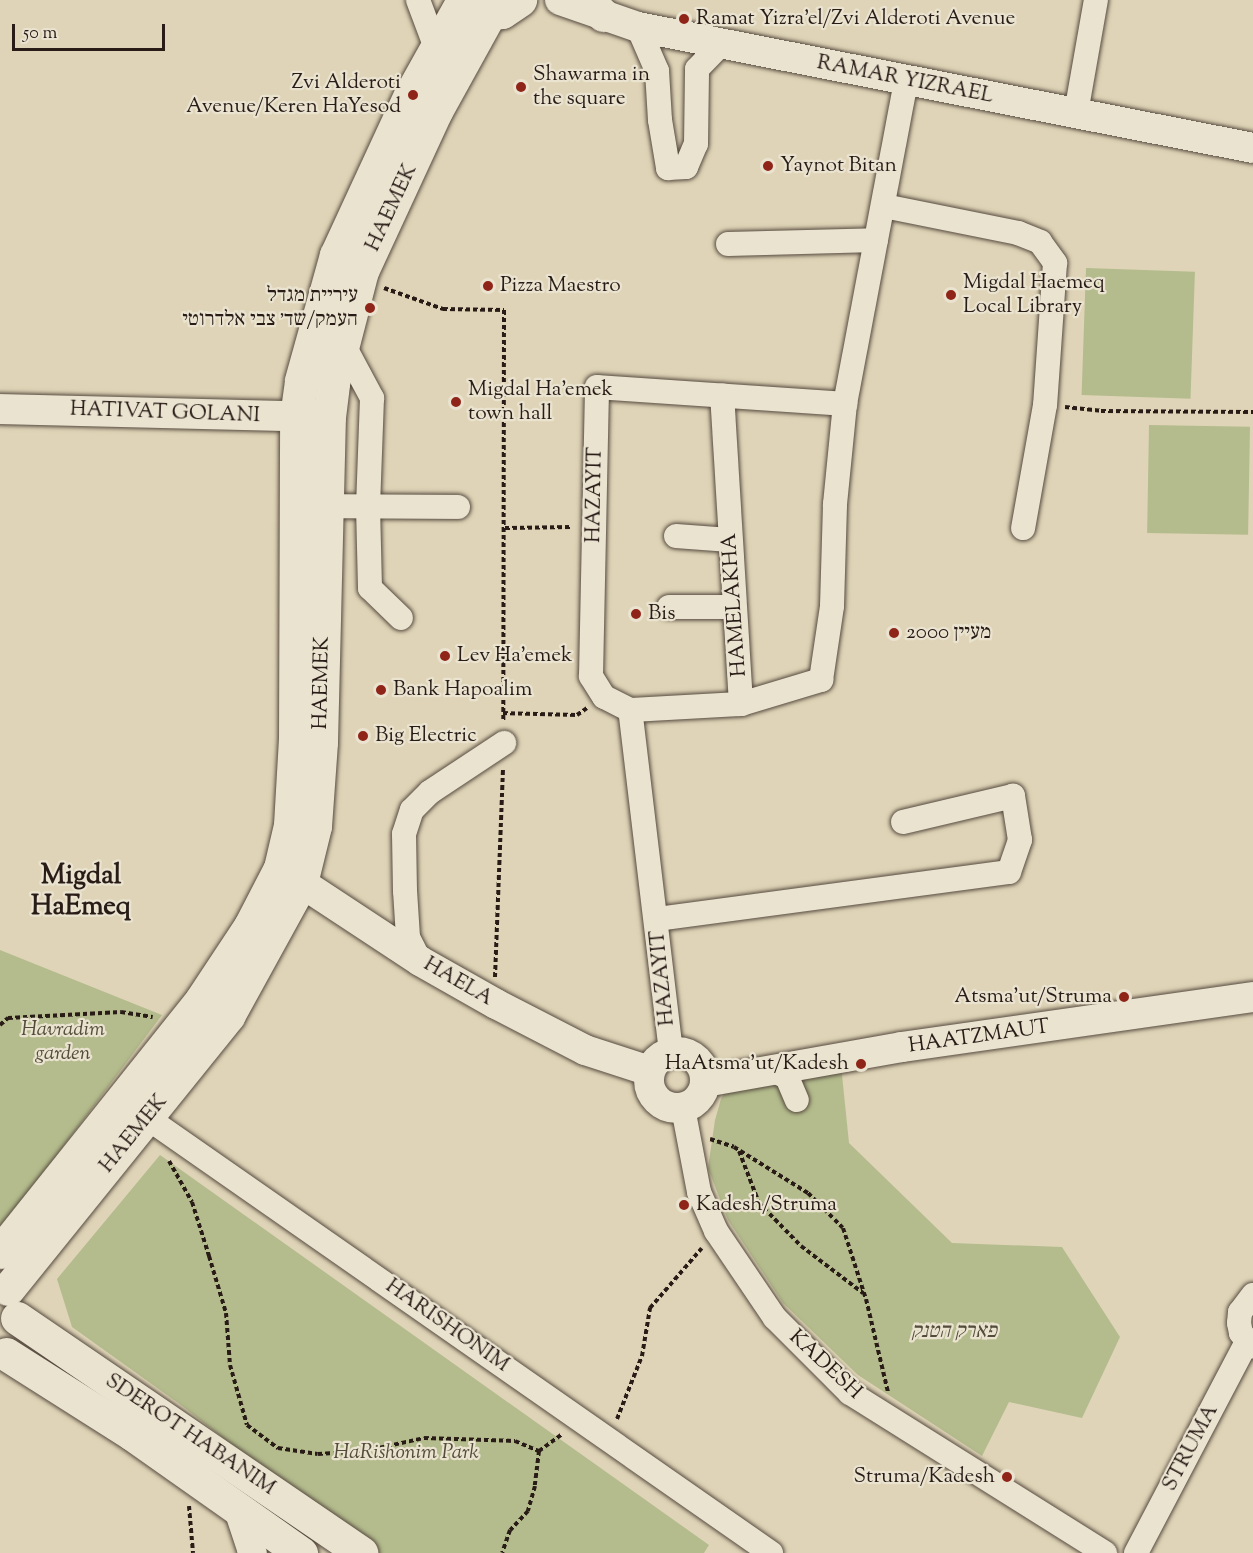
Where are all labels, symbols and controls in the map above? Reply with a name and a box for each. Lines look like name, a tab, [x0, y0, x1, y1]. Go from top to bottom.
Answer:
place label: Ramat Yizra’el/Zvi Alderoti Avenue	[696, 6, 1015, 32]
scale bar	[15, 12, 168, 50]
marker: Ramat Yizra’el/Zvi Alderoti Avenue	[677, 12, 691, 26]
text: 50 m	[23, 21, 57, 47]
street label: RAMAR YIZRAEL	[815, 51, 995, 109]
place label: Shawarma in the square	[533, 62, 650, 112]
place label: Zvi Alderoti Avenue/Keren HaYesod	[186, 70, 401, 120]
marker: Shawarma in the square	[514, 80, 528, 94]
marker: Zvi Alderoti Avenue/Keren HaYesod	[406, 88, 420, 102]
place label: Yaynot Bitan	[780, 153, 897, 179]
marker: Yaynot Bitan	[761, 159, 775, 173]
street label: HAEMEK	[361, 160, 423, 256]
place label: Migdal Haemeq Local Library	[963, 270, 1105, 320]
place label: Pizza Maestro	[500, 273, 621, 299]
marker: Pizza Maestro	[481, 279, 495, 293]
place label: עיריית מגדל העמק/שד׳ צבי אלדרוטי	[182, 283, 358, 333]
marker: Migdal Haemeq Local Library	[944, 288, 958, 302]
marker: עיריית מגדל העמק/שד׳ צבי אלדרוטי	[363, 301, 377, 315]
place label: Migdal Ha'emek town hall	[468, 377, 613, 427]
marker: Migdal Ha'emek town hall	[449, 395, 463, 409]
street label: HATIVAT GOLANI	[69, 397, 261, 429]
street label: HAZAYIT	[582, 447, 608, 543]
street label: HAMELAKHA	[717, 532, 753, 678]
place label: Bis	[648, 601, 675, 627]
marker: Bis	[629, 607, 643, 621]
place label: מעיין 2000	[906, 620, 991, 646]
marker: מעיין 2000	[887, 626, 901, 640]
street label: HAEMEK	[309, 636, 335, 730]
place label: Lev Ha'emek	[457, 643, 572, 669]
marker: Lev Ha'emek	[438, 649, 452, 663]
place label: Bank Hapoalim	[393, 677, 532, 703]
marker: Bank Hapoalim	[374, 683, 388, 697]
place label: Big Electric	[375, 723, 477, 749]
marker: Big Electric	[356, 729, 370, 743]
district label: Migdal HaEmeq	[31, 860, 131, 923]
street label: HAZAYIT	[645, 929, 681, 1027]
street label: HAELA	[419, 952, 497, 1012]
place label: Atsma'ut/Struma	[954, 984, 1112, 1010]
marker: Atsma'ut/Struma	[1117, 990, 1131, 1004]
street label: HAATZMAUT	[907, 1015, 1051, 1059]
park label: Havradim garden	[21, 1017, 105, 1067]
place label: HaAtsma'ut/Kadesh	[665, 1051, 849, 1077]
marker: HaAtsma'ut/Kadesh	[854, 1057, 868, 1071]
street label: HAEMEK	[95, 1090, 173, 1178]
place label: Kadesh/Struma	[696, 1192, 837, 1218]
marker: Kadesh/Struma	[677, 1198, 691, 1212]
street label: HARISHONIM	[380, 1274, 514, 1378]
park label: פארק הטנק	[911, 1319, 997, 1345]
street label: KADESH	[783, 1325, 867, 1405]
street label: SDEROT HABANIM	[100, 1369, 280, 1501]
street label: STRUMA	[1158, 1400, 1224, 1496]
park label: HaRishonim Park	[333, 1440, 479, 1466]
place label: Struma/Kadesh	[854, 1464, 995, 1490]
marker: Struma/Kadesh	[1000, 1470, 1014, 1484]

